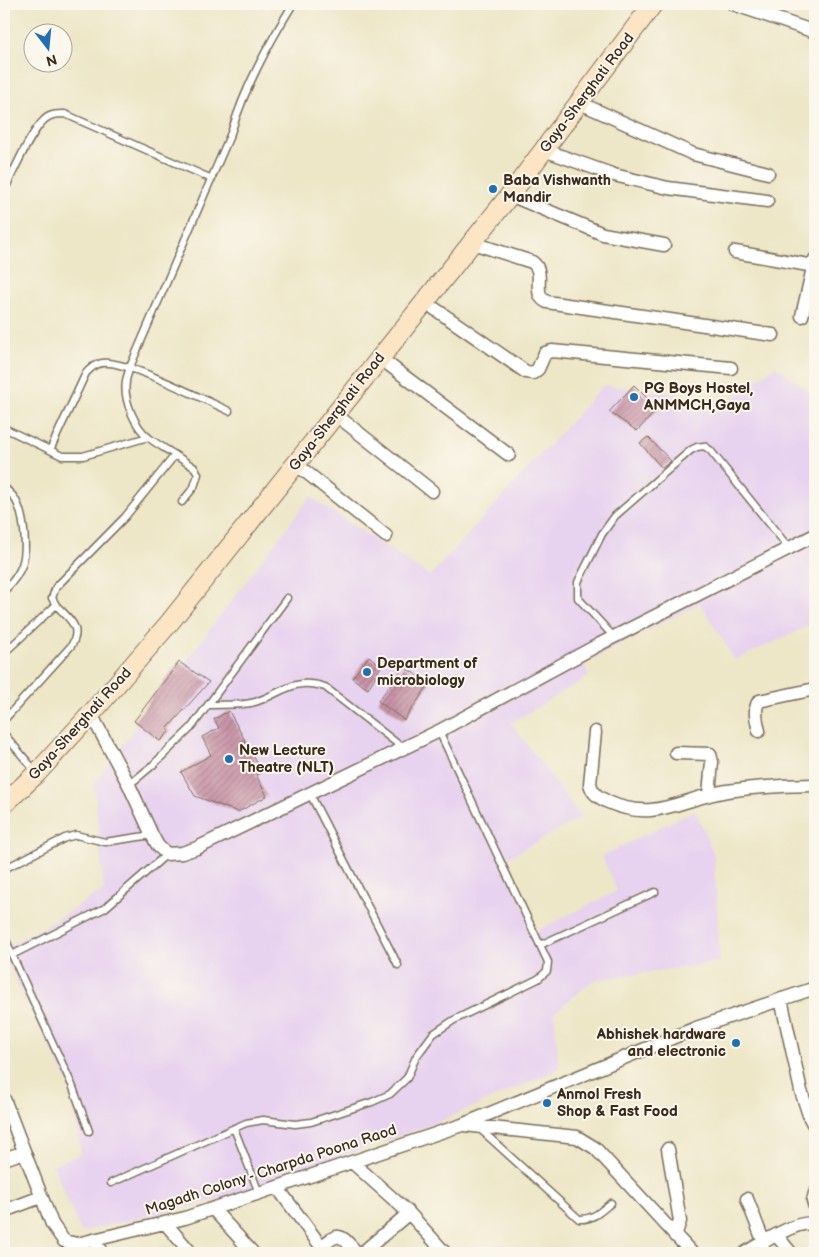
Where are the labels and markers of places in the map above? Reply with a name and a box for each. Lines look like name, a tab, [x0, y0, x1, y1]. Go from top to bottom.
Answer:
place label: Baba Vishwanth Mandir	[503, 171, 611, 207]
marker: Baba Vishwanth Mandir	[487, 183, 499, 195]
place label: PG Boys Hostel, ANMMCH,Gaya	[643, 379, 753, 415]
marker: PG Boys Hostel, ANMMCH,Gaya	[628, 391, 640, 403]
place label: Department of microbiology	[377, 654, 478, 690]
marker: Department of microbiology	[361, 666, 373, 678]
place label: New Lecture Theatre (NLT)	[239, 741, 334, 777]
marker: New Lecture Theatre (NLT)	[223, 753, 235, 765]
place label: Abhishek hardware and electronic	[596, 1025, 726, 1061]
marker: Abhishek hardware and electronic	[730, 1037, 742, 1049]
place label: Anmol Fresh Shop & Fast Food	[556, 1085, 678, 1121]
marker: Anmol Fresh Shop & Fast Food	[541, 1097, 553, 1109]

